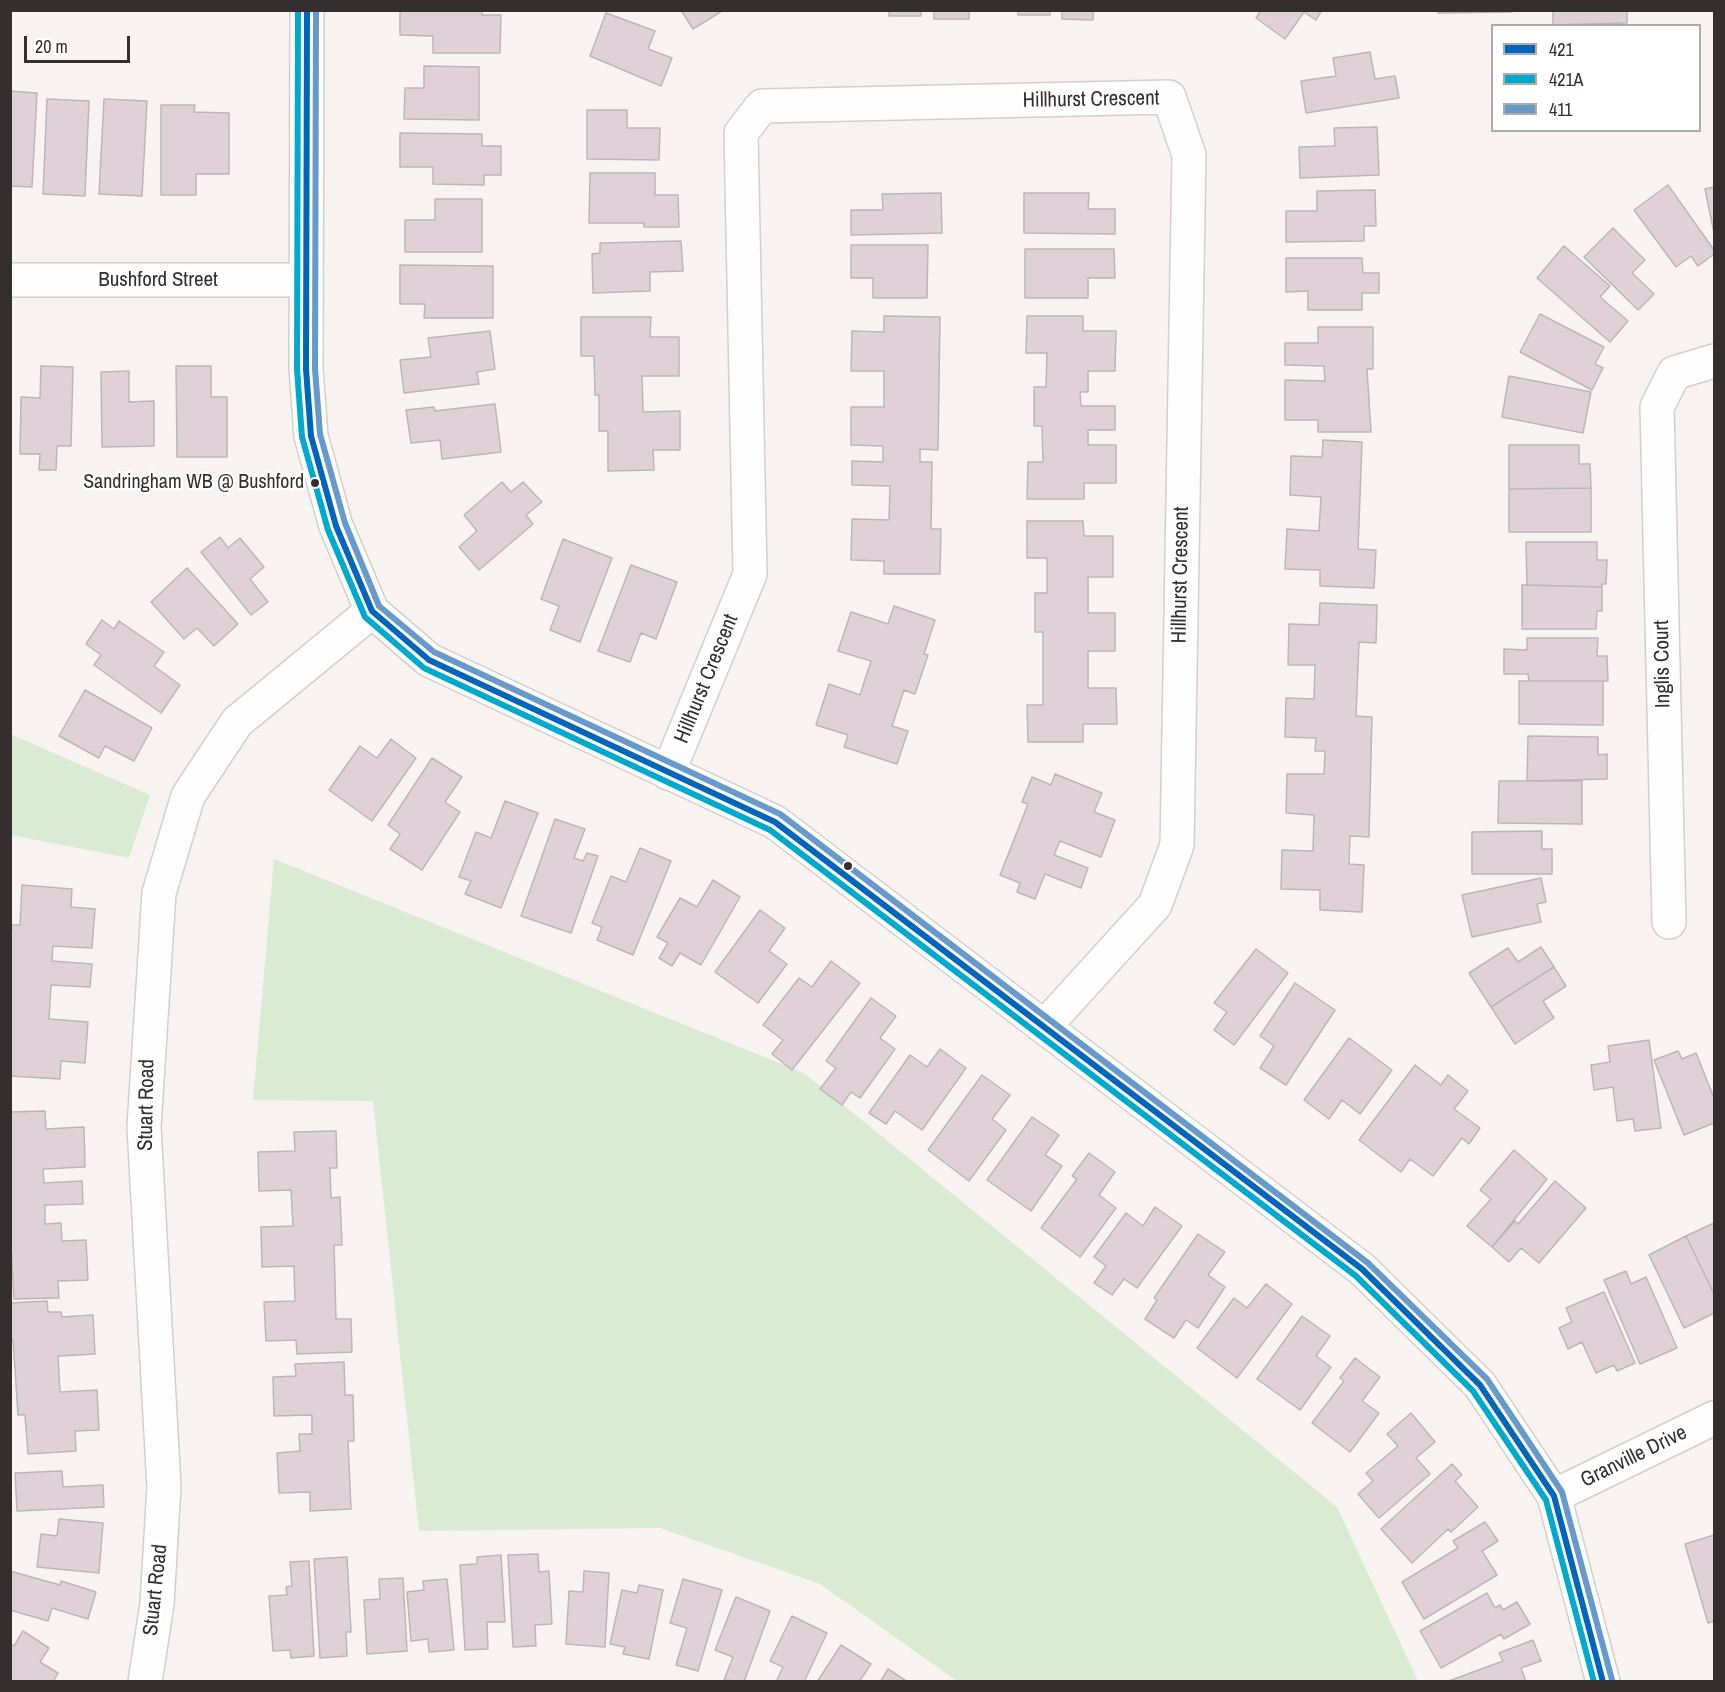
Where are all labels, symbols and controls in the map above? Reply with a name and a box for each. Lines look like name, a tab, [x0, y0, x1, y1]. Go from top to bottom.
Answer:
scale bar	[27, 24, 134, 62]
legend	[1491, 24, 1701, 132]
text: 20 m	[35, 34, 68, 59]
text: 421	[1549, 37, 1574, 62]
text: 421A	[1549, 67, 1583, 92]
street label: Hillhurst Crescent	[1022, 86, 1160, 114]
text: 411	[1549, 97, 1573, 122]
street label: Bushford Street	[98, 267, 218, 293]
place label: Sandringham WB @ Bushford	[83, 471, 304, 495]
marker: Sandringham WB @ Bushford	[309, 477, 321, 489]
street label: Hillhurst Crescent	[1167, 506, 1195, 644]
street label: Hillhurst Crescent	[670, 611, 744, 747]
street label: Inglis Court	[1650, 620, 1676, 708]
unlabelled marker	[842, 860, 854, 872]
street label: Stuart Road	[134, 1059, 160, 1151]
street label: Granville Drive	[1577, 1421, 1691, 1493]
street label: Stuart Road	[139, 1543, 173, 1637]

